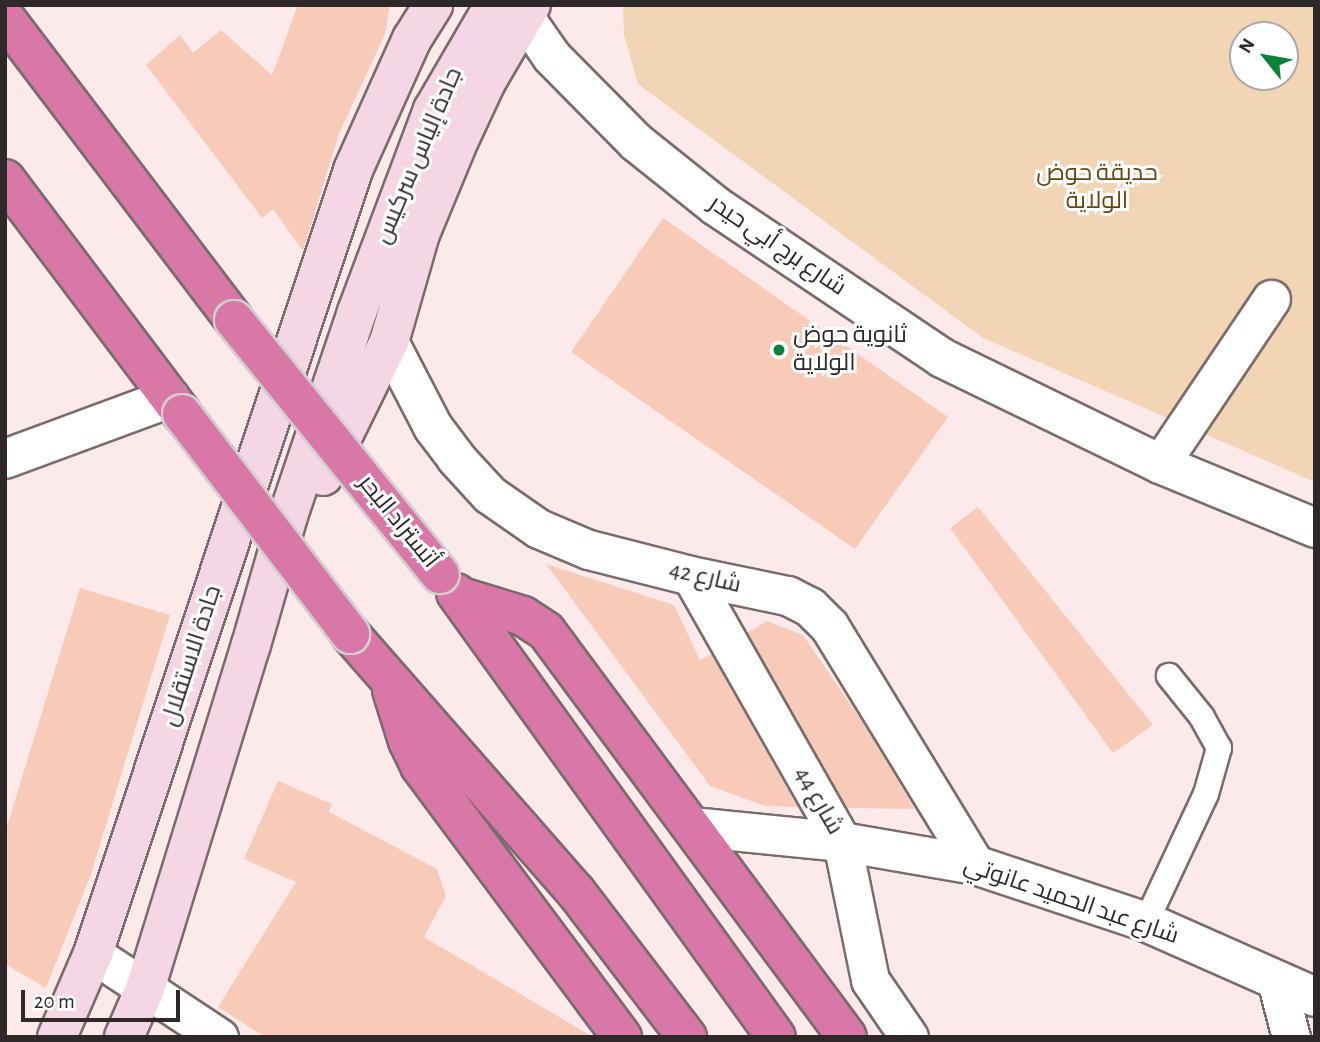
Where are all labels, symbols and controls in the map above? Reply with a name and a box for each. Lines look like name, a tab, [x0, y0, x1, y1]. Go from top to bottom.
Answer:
north arrow	[1229, 21, 1299, 91]
text: N	[1236, 35, 1259, 57]
street label: جادة إلياس سركيس	[369, 63, 469, 249]
park label: حديقة حوض الولاية	[1036, 160, 1158, 216]
street label: شارع برج أبي حيدر	[703, 189, 851, 303]
place label: ثانوية حوض الولاية	[793, 322, 907, 378]
marker: ثانوية حوض الولاية	[771, 342, 787, 358]
street label: أتستراد البحر	[352, 470, 444, 574]
street label: شارع 42	[666, 556, 744, 600]
street label: جادة الاستقلال	[156, 582, 228, 730]
street label: شارع 44	[787, 762, 849, 840]
street label: شارع عبد الحميد عانوتي	[960, 851, 1182, 951]
scale bar	[24, 976, 184, 1020]
text: 20 m	[34, 991, 75, 1012]

